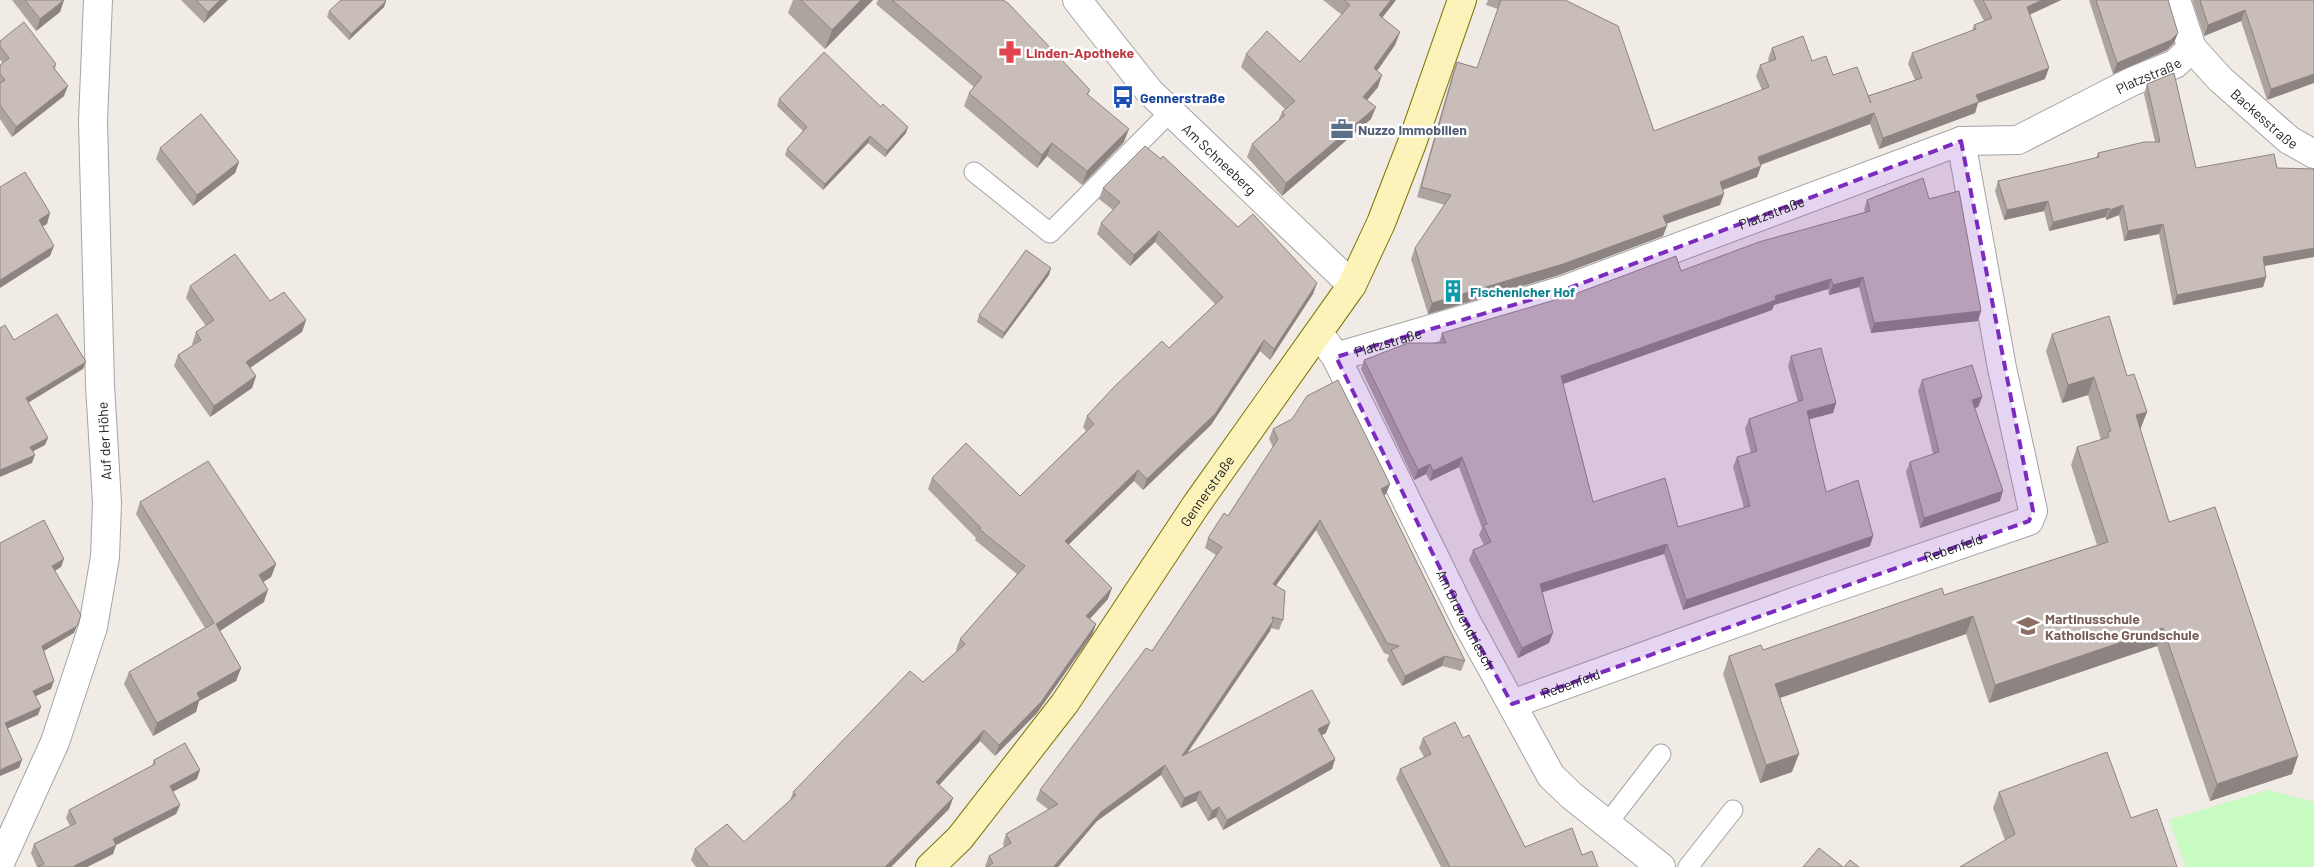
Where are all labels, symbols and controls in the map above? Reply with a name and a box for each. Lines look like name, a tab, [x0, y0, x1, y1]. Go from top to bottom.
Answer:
pharmacy icon: Linden-Apotheke	[997, 39, 1023, 65]
place label: Linden-Apotheke	[1026, 44, 1134, 61]
street label: Platzstraße	[2113, 54, 2185, 97]
bus stop icon: Gennerstraße	[1110, 84, 1136, 110]
street label: Backesstraße	[2228, 85, 2301, 152]
place label: Gennerstraße	[1140, 89, 1225, 106]
office icon: Nuzzo Immobilien	[1329, 116, 1355, 142]
street label: Am Schneeberg	[1179, 119, 1260, 198]
place label: Nuzzo Immobilien	[1358, 121, 1467, 138]
street label: Platzstraße	[1736, 192, 1807, 232]
building icon: Fischenicher Hof	[1440, 278, 1466, 304]
place label: Fischenicher Hof	[1470, 283, 1575, 300]
street label: Platzstraße	[1352, 324, 1423, 360]
street label: Auf der Höhe	[93, 401, 115, 481]
street label: Gennerstraße	[1176, 452, 1237, 529]
street label: Rebenfeld	[1921, 529, 1985, 565]
street label: Am Druvendriesch	[1433, 566, 1499, 672]
place label: Martinusschule Katholische Grundschule	[2045, 610, 2200, 643]
school or university icon: Martinusschule Katholische Grundschule	[2015, 613, 2041, 639]
street label: Rebenfeld	[1539, 664, 1602, 701]

